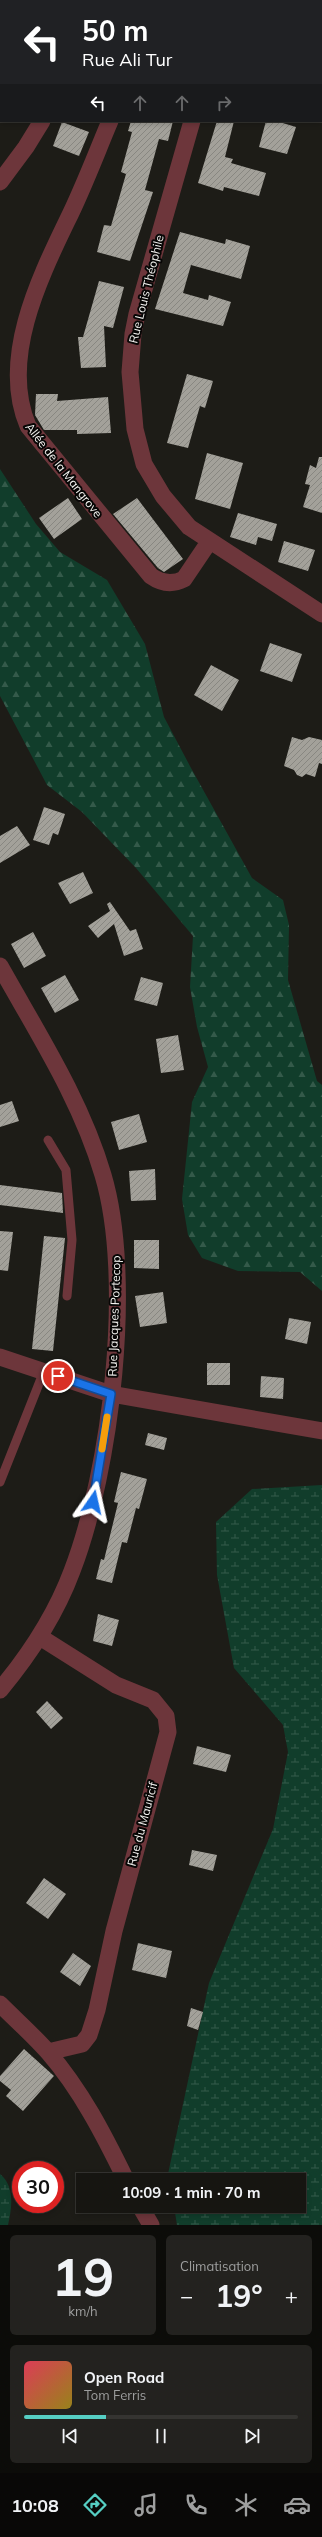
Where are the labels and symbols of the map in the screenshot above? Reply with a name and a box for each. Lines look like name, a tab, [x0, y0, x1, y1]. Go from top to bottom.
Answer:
street label: Rue Louis Théophile	[125, 233, 167, 345]
street label: Allée de la Mangrove	[22, 420, 106, 520]
street label: Rue Jacques Portecop	[104, 1255, 124, 1377]
pin	[41, 1359, 75, 1393]
position arrow	[72, 1481, 114, 1523]
street label: Rue du Mauricif	[124, 1779, 161, 1868]
speed limit sign: 30	[12, 2161, 64, 2213]

